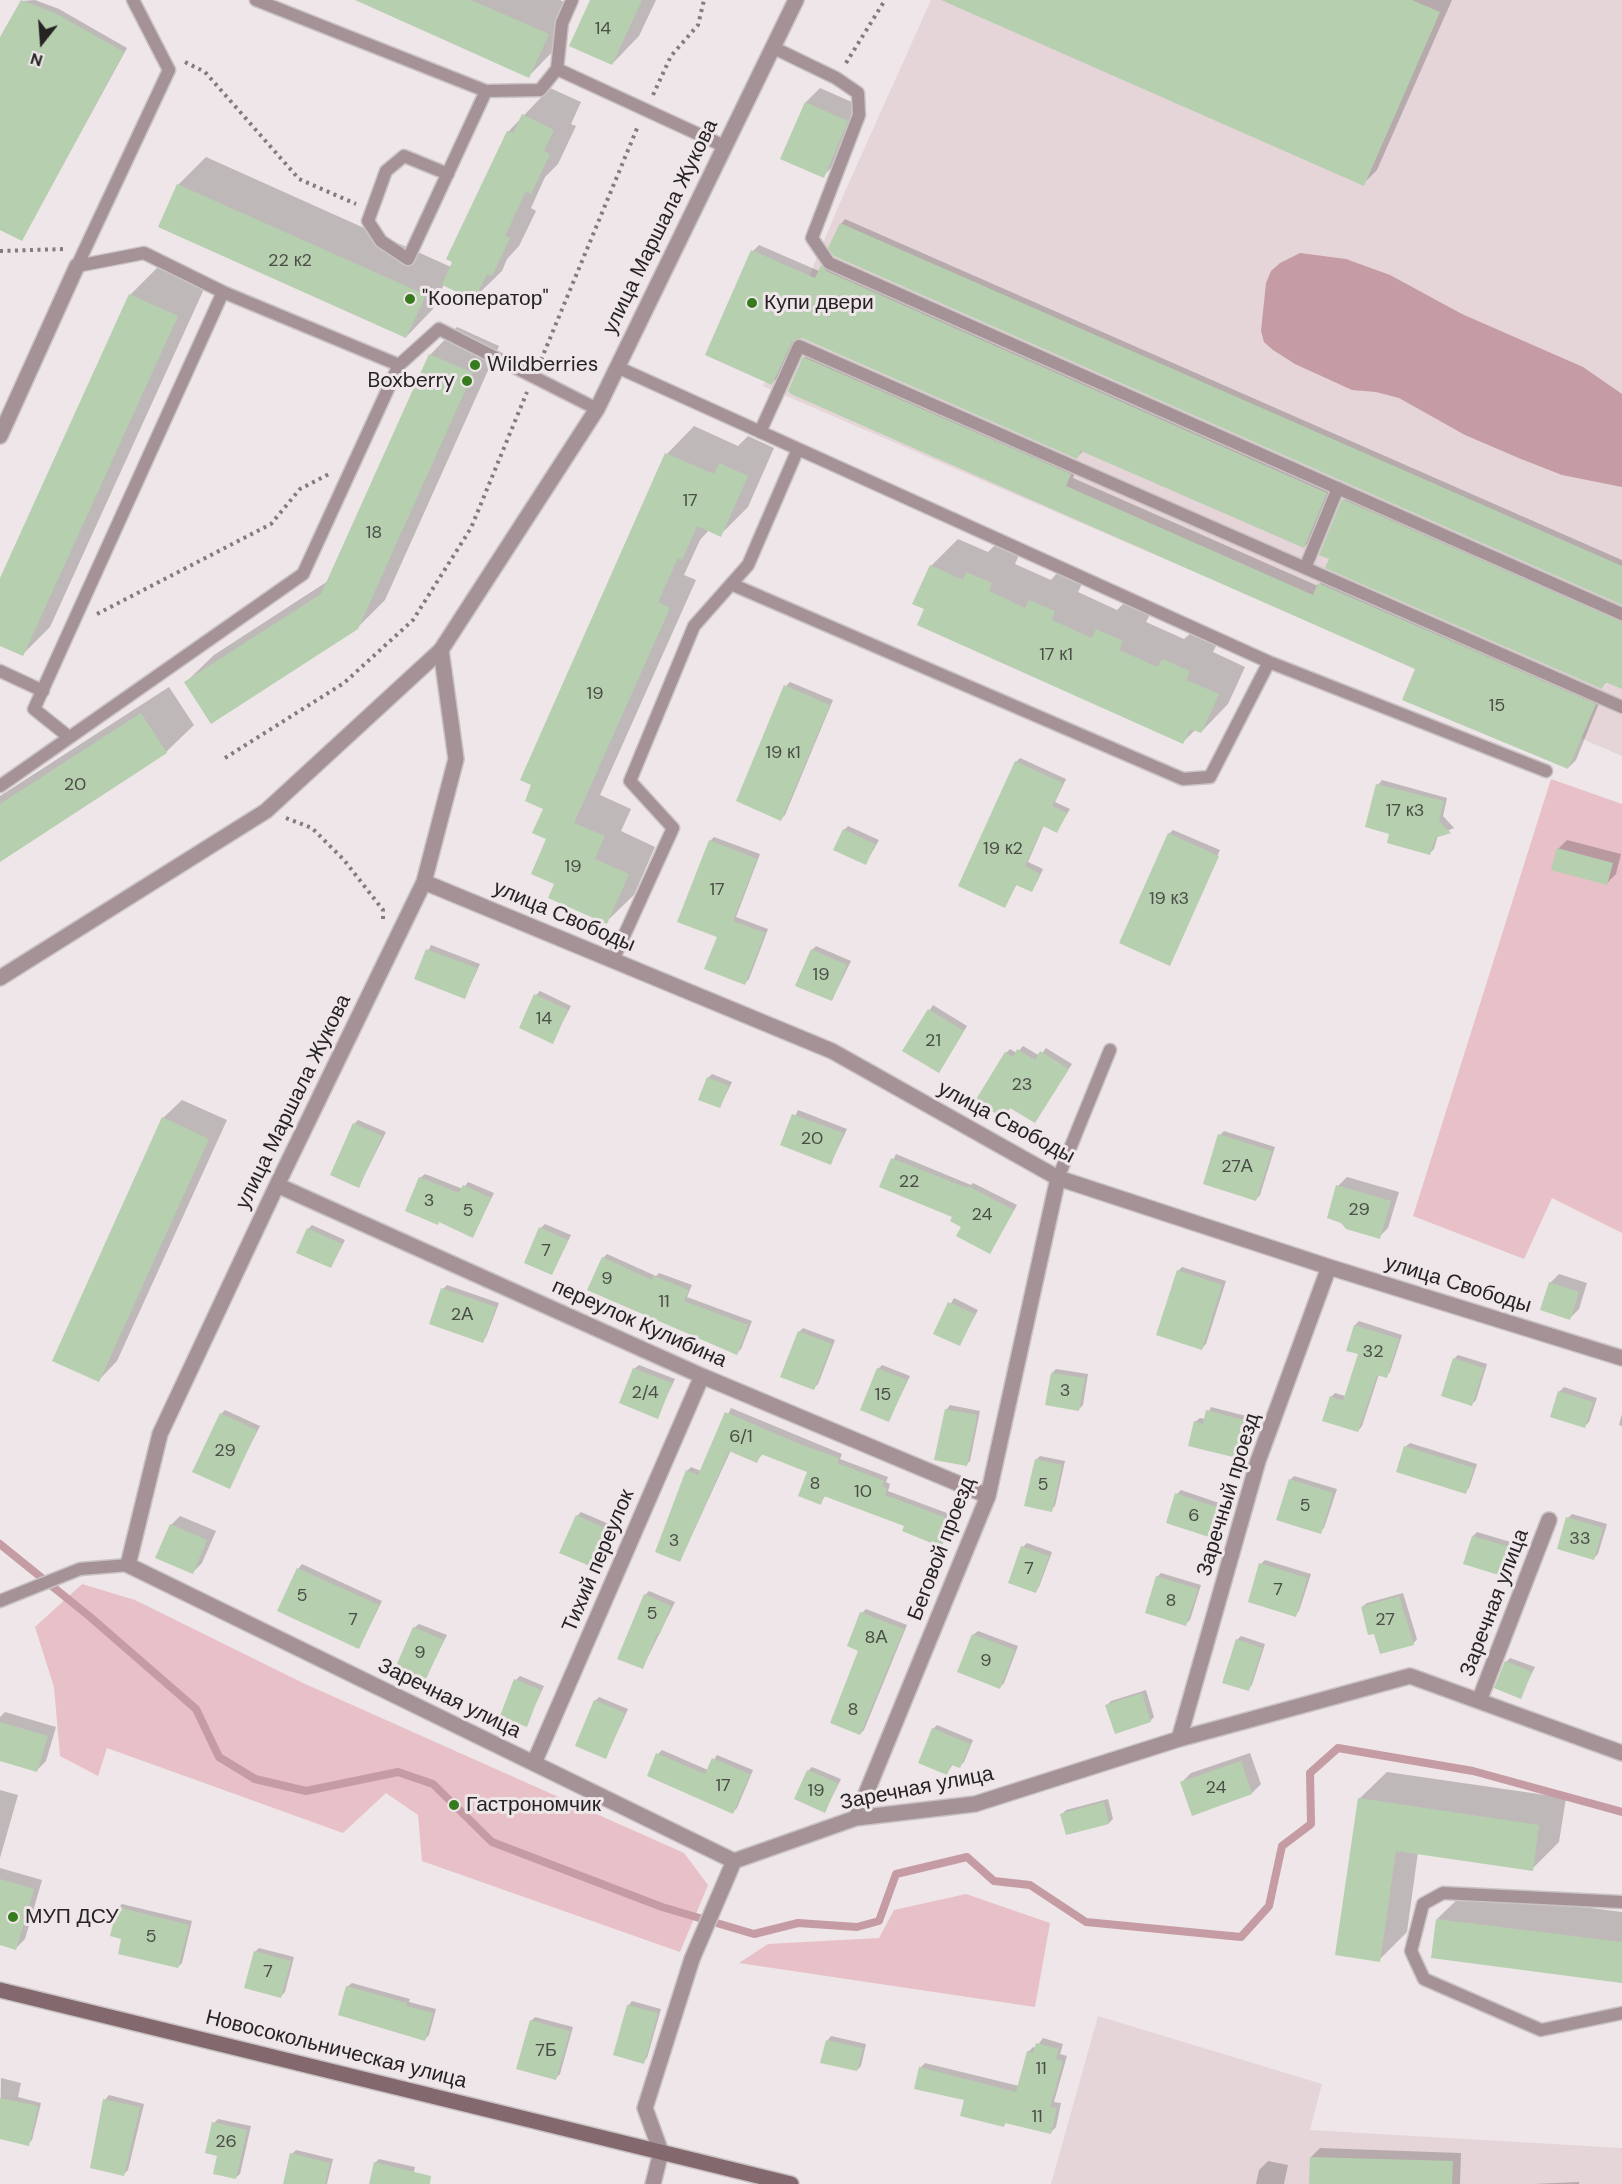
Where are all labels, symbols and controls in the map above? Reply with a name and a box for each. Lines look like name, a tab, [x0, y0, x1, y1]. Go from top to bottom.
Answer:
north arrow	[12, 12, 72, 72]
house number: 14	[595, 18, 611, 40]
text: N	[28, 48, 45, 71]
street label: улица Маршала Жукова	[598, 116, 724, 338]
house number: 22 к2	[268, 250, 312, 272]
place label: "Кооператор"	[422, 286, 549, 312]
place label: Купи двери	[764, 290, 874, 316]
marker: "Кооператор"	[403, 292, 417, 306]
marker: Купи двери	[745, 296, 759, 310]
place label: Wildberries	[487, 352, 598, 378]
marker: Wildberries	[468, 358, 482, 372]
place label: Boxberry	[368, 368, 455, 394]
marker: Boxberry	[460, 374, 474, 388]
house number: 17	[682, 490, 698, 512]
house number: 18	[366, 522, 382, 544]
house number: 17 к1	[1039, 644, 1073, 666]
house number: 19	[587, 683, 603, 705]
house number: 15	[1489, 695, 1505, 717]
house number: 19 к1	[765, 742, 801, 764]
house number: 20	[64, 774, 86, 796]
house number: 17 к3	[1386, 800, 1424, 822]
house number: 19 к2	[983, 838, 1023, 860]
house number: 19	[565, 856, 581, 878]
street label: улица Свободы	[489, 876, 639, 958]
house number: 17	[709, 879, 725, 901]
house number: 19 к3	[1149, 888, 1189, 910]
house number: 19	[813, 964, 829, 986]
street label: улица Маршала Жукова	[231, 991, 357, 1213]
house number: 14	[536, 1008, 552, 1030]
house number: 21	[925, 1030, 941, 1052]
house number: 23	[1011, 1074, 1033, 1096]
street label: улица Свободы	[933, 1076, 1079, 1170]
house number: 20	[801, 1128, 823, 1150]
house number: 27А	[1221, 1156, 1253, 1178]
house number: 22	[899, 1171, 919, 1193]
house number: 3	[424, 1190, 434, 1212]
house number: 29	[1348, 1199, 1370, 1221]
house number: 5	[463, 1200, 473, 1222]
house number: 24	[972, 1204, 992, 1226]
house number: 7	[541, 1240, 551, 1262]
street label: улица Свободы	[1382, 1251, 1534, 1319]
house number: 9	[601, 1268, 613, 1290]
street label: переулок Кулибина	[548, 1274, 730, 1374]
house number: 11	[658, 1291, 670, 1313]
house number: 2А	[451, 1304, 473, 1326]
house number: 32	[1362, 1341, 1384, 1363]
house number: 3	[1060, 1380, 1070, 1402]
house number: 2/4	[631, 1382, 659, 1404]
house number: 15	[875, 1384, 891, 1406]
street label: Заречный проезд	[1192, 1410, 1266, 1580]
house number: 6/1	[729, 1426, 753, 1448]
house number: 29	[214, 1440, 236, 1462]
house number: 8	[810, 1473, 820, 1495]
street label: Беговой проезд	[903, 1474, 981, 1624]
house number: 5	[1038, 1474, 1048, 1496]
house number: 10	[854, 1481, 872, 1503]
street label: Тихий переулок	[558, 1486, 640, 1636]
house number: 5	[1300, 1495, 1310, 1517]
house number: 6	[1188, 1505, 1200, 1527]
street label: Заречная улица	[1455, 1526, 1535, 1680]
house number: 33	[1569, 1528, 1591, 1550]
house number: 3	[669, 1530, 679, 1552]
house number: 7	[1024, 1558, 1034, 1580]
house number: 7	[1273, 1579, 1283, 1601]
house number: 5	[297, 1585, 307, 1607]
house number: 8	[1166, 1590, 1176, 1612]
house number: 5	[647, 1603, 657, 1625]
house number: 7	[348, 1609, 358, 1631]
house number: 27	[1375, 1609, 1395, 1631]
house number: 8А	[865, 1627, 887, 1649]
house number: 9	[414, 1642, 426, 1664]
house number: 9	[980, 1650, 992, 1672]
street label: Заречная улица	[373, 1653, 525, 1745]
house number: 8	[848, 1699, 858, 1721]
street label: Заречная улица	[838, 1762, 996, 1816]
house number: 17	[715, 1775, 731, 1797]
house number: 24	[1206, 1777, 1226, 1799]
house number: 19	[808, 1780, 824, 1802]
place label: Гастрономчик	[466, 1792, 601, 1818]
marker: Гастрономчик	[447, 1798, 461, 1812]
place label: МУП ДСУ	[25, 1904, 119, 1930]
marker: МУП ДСУ	[6, 1910, 20, 1924]
house number: 5	[146, 1926, 156, 1948]
house number: 7	[263, 1961, 273, 1983]
street label: Новосокольническая улица	[203, 2005, 469, 2095]
house number: 7Б	[535, 2040, 557, 2062]
house number: 11	[1035, 2058, 1047, 2080]
house number: 11	[1031, 2106, 1043, 2128]
house number: 26	[215, 2131, 237, 2153]

